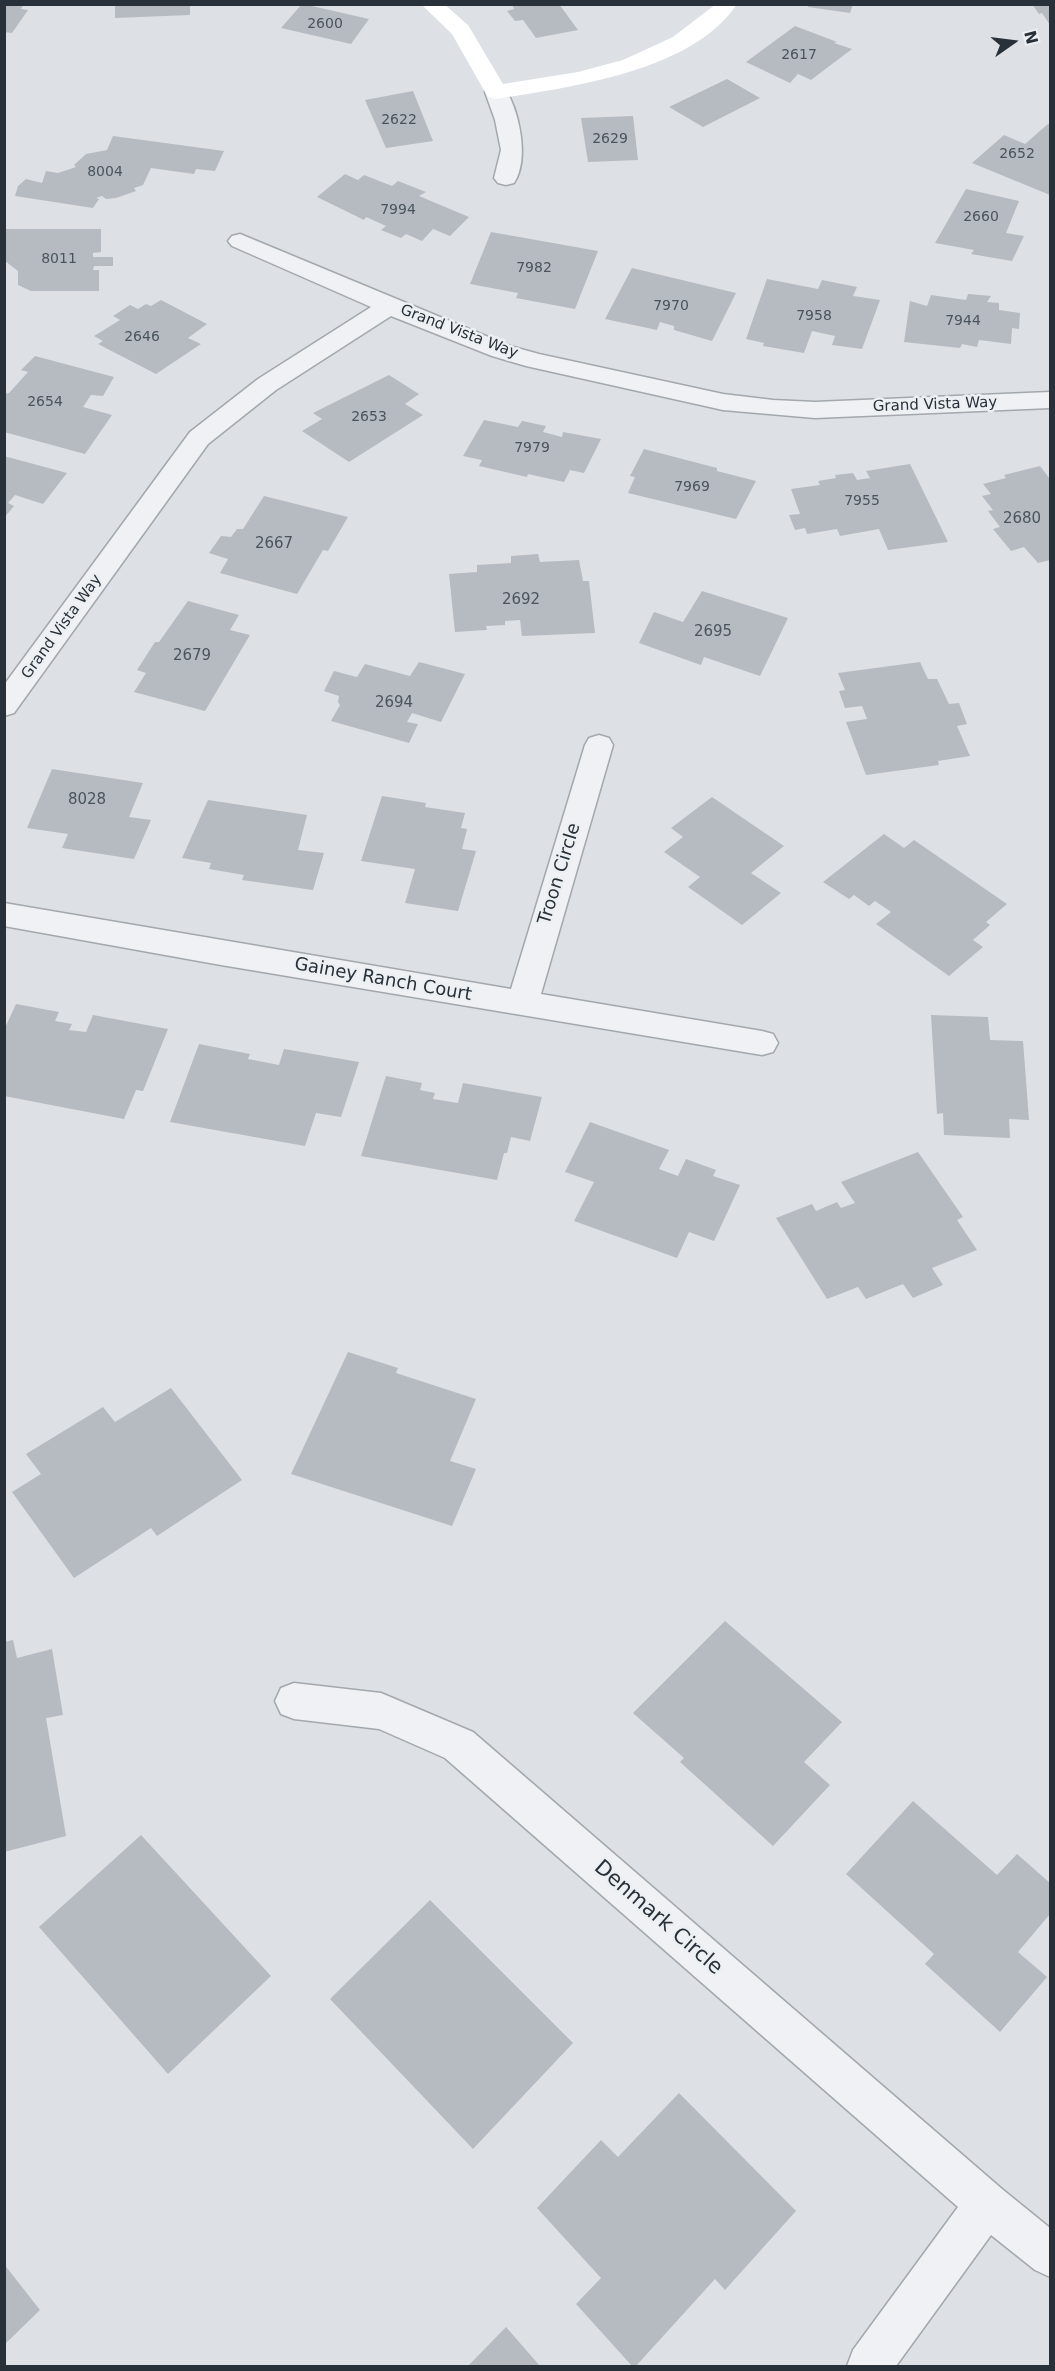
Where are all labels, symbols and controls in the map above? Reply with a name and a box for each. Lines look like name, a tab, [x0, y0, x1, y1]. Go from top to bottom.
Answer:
north arrow	[983, 12, 1043, 72]
house number: 2600	[307, 16, 343, 32]
text: N	[1020, 29, 1042, 46]
house number: 2617	[781, 47, 817, 63]
house number: 2622	[381, 112, 417, 128]
house number: 2629	[592, 131, 628, 147]
house number: 2652	[999, 146, 1035, 162]
house number: 8004	[87, 164, 123, 180]
house number: 7994	[380, 202, 416, 218]
house number: 2660	[963, 209, 999, 225]
house number: 8011	[41, 251, 77, 267]
house number: 7982	[516, 260, 552, 276]
house number: 7970	[653, 298, 689, 314]
street label: Grand Vista Way	[398, 301, 520, 363]
house number: 7958	[796, 308, 832, 324]
house number: 7944	[945, 313, 981, 329]
house number: 2646	[124, 329, 160, 345]
house number: 2654	[27, 394, 63, 410]
street label: Grand Vista Way	[872, 394, 998, 416]
house number: 2653	[351, 409, 387, 425]
house number: 7979	[514, 440, 550, 456]
house number: 7969	[674, 479, 710, 495]
house number: 7955	[844, 493, 880, 509]
house number: 2680	[1003, 510, 1041, 528]
house number: 2667	[255, 535, 293, 553]
street label: Grand Vista Way	[18, 571, 106, 683]
house number: 2692	[502, 591, 540, 609]
house number: 2695	[694, 623, 732, 641]
house number: 2679	[173, 647, 211, 665]
house number: 2694	[375, 694, 413, 712]
house number: 8028	[68, 791, 106, 809]
street label: Troon Circle	[534, 821, 586, 927]
street label: Gainey Ranch Court	[293, 954, 473, 1006]
street label: Denmark Circle	[589, 1855, 727, 1981]

